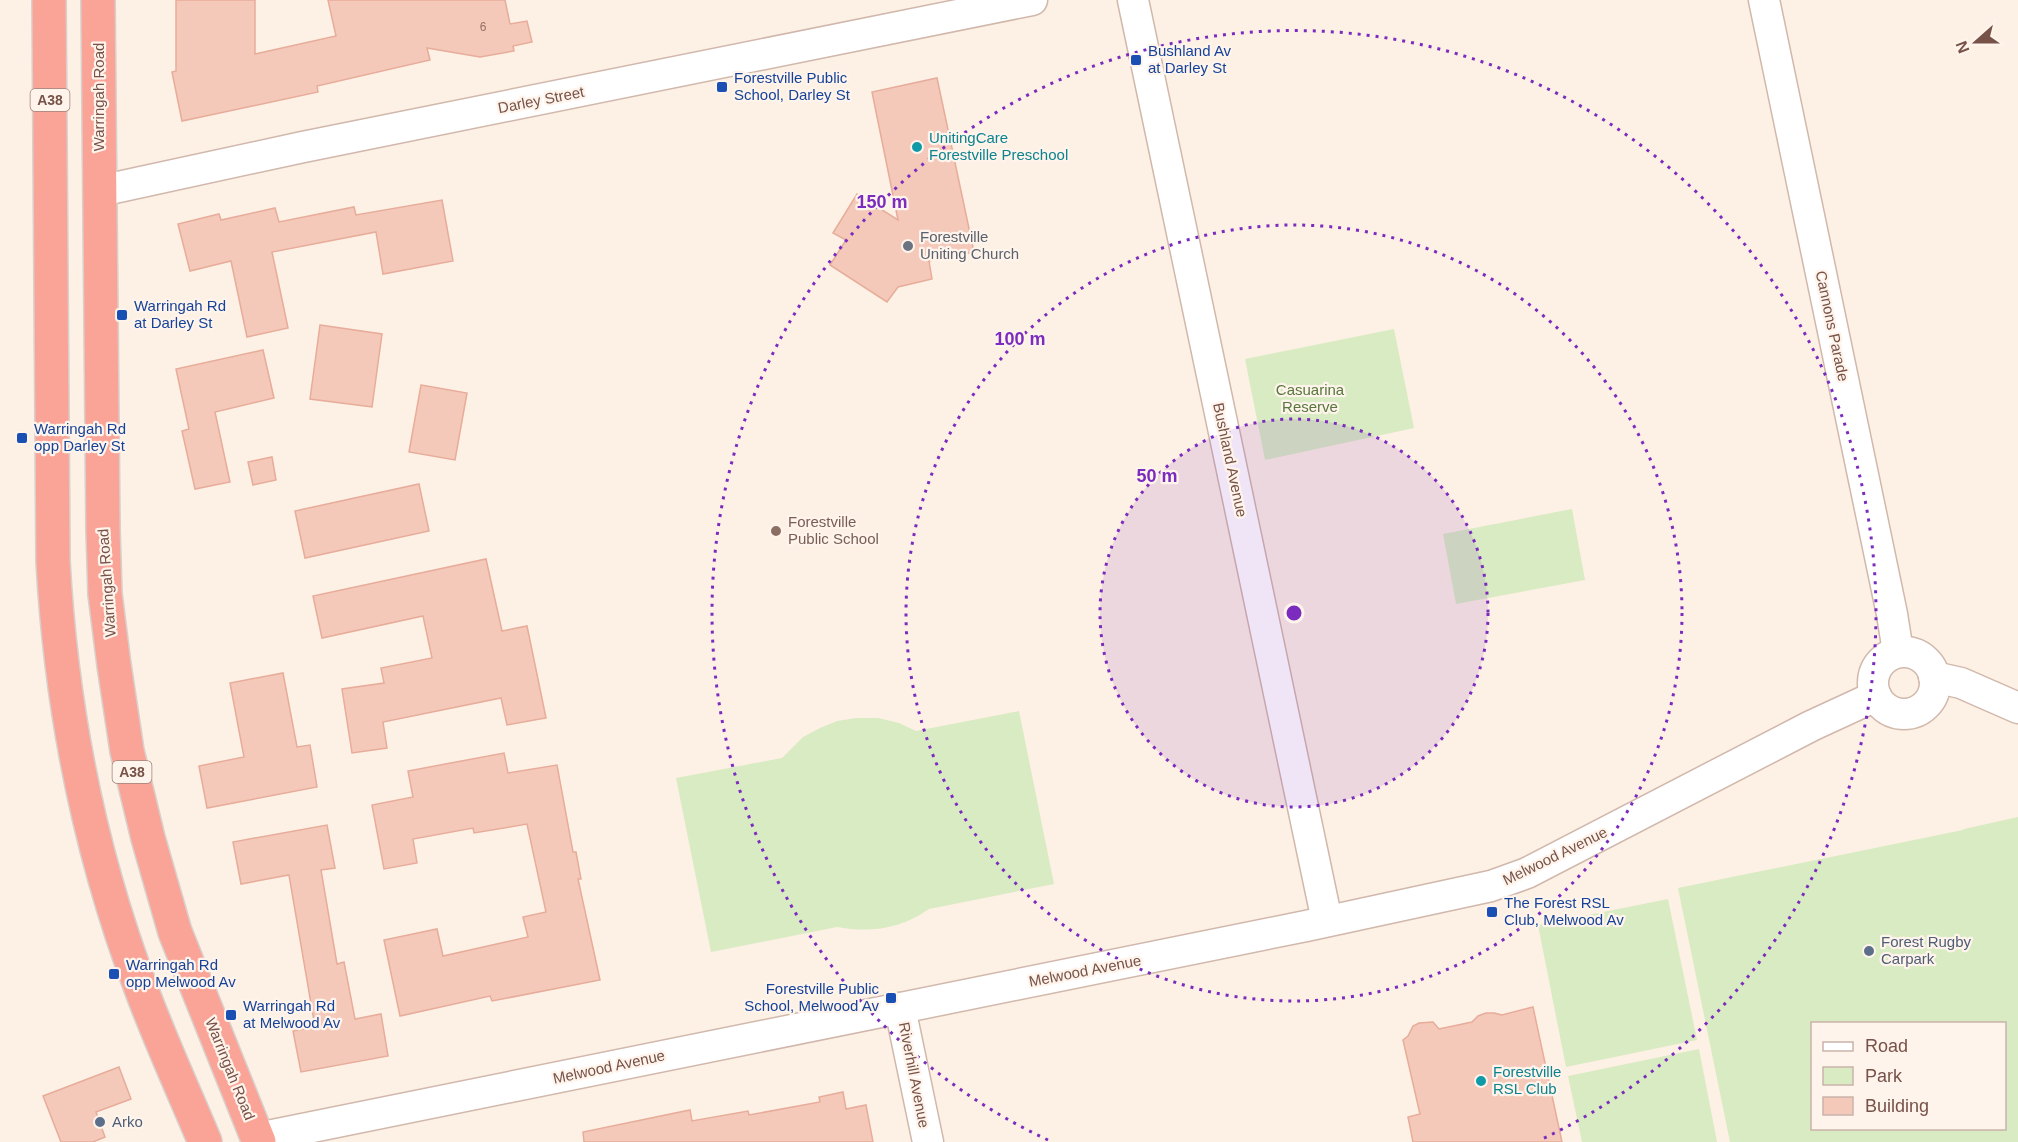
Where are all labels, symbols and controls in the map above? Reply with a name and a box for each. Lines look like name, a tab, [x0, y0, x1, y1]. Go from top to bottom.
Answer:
north arrow	[1946, 12, 2006, 72]
house number: 6	[480, 20, 487, 34]
text: N	[1952, 39, 1972, 56]
place label: Bushland Av at Darley St	[1148, 42, 1232, 76]
street label: Warringah Road	[90, 43, 107, 151]
marker: Bushland Av at Darley St	[1129, 53, 1143, 67]
place label: Forestville Public School, Darley St	[734, 69, 851, 103]
marker: Forestville Public School, Darley St	[715, 80, 729, 94]
street label: Darley Street	[496, 83, 586, 116]
road number: A38	[31, 89, 70, 111]
place label: UnitingCare Forestville Preschool	[929, 129, 1068, 163]
marker: UnitingCare Forestville Preschool	[910, 140, 924, 154]
text: 150 m	[856, 192, 908, 212]
place label: Forestville Uniting Church	[920, 228, 1019, 262]
marker: Forestville Uniting Church	[901, 239, 915, 253]
street label: Cannons Parade	[1812, 269, 1853, 383]
place label: Warringah Rd at Darley St	[134, 297, 226, 331]
marker: Warringah Rd at Darley St	[115, 308, 129, 322]
text: 100 m	[994, 329, 1046, 349]
park label: Casuarina Reserve	[1276, 381, 1345, 415]
street label: Bushland Avenue	[1210, 401, 1251, 519]
place label: Warringah Rd opp Darley St	[34, 420, 126, 454]
marker: Warringah Rd opp Darley St	[15, 431, 29, 445]
text: 50 m	[1136, 466, 1178, 486]
place label: Forestville Public School	[788, 513, 879, 547]
marker: Forestville Public School	[769, 524, 783, 538]
street label: Warringah Road	[94, 528, 119, 638]
centre of rings	[1284, 603, 1304, 623]
road number: A38	[112, 761, 152, 783]
street label: Melwood Avenue	[1500, 823, 1610, 888]
place label: The Forest RSL Club, Melwood Av	[1504, 894, 1624, 928]
marker: The Forest RSL Club, Melwood Av	[1485, 905, 1499, 919]
place label: Forest Rugby Carpark	[1881, 933, 1972, 967]
marker: Forest Rugby Carpark	[1862, 944, 1876, 958]
street label: Melwood Avenue	[1027, 951, 1142, 990]
place label: Warringah Rd opp Melwood Av	[126, 956, 236, 990]
marker: Warringah Rd opp Melwood Av	[107, 967, 121, 981]
place label: Forestville Public School, Melwood Av	[744, 980, 879, 1014]
marker: Forestville Public School, Melwood Av	[884, 991, 898, 1005]
place label: Warringah Rd at Melwood Av	[243, 997, 341, 1031]
marker: Warringah Rd at Melwood Av	[224, 1008, 238, 1022]
street label: Warringah Road	[202, 1015, 259, 1122]
street label: Riverhill Avenue	[896, 1021, 933, 1129]
legend	[1811, 1022, 2006, 1130]
text: Road	[1865, 1036, 1908, 1056]
street label: Melwood Avenue	[551, 1046, 666, 1087]
place label: Forestville RSL Club	[1493, 1063, 1561, 1097]
text: Park	[1865, 1066, 1903, 1086]
marker: Forestville RSL Club	[1474, 1074, 1488, 1088]
text: Building	[1865, 1096, 1929, 1116]
place label: Arko	[112, 1113, 143, 1130]
marker: Arko	[93, 1115, 107, 1129]

